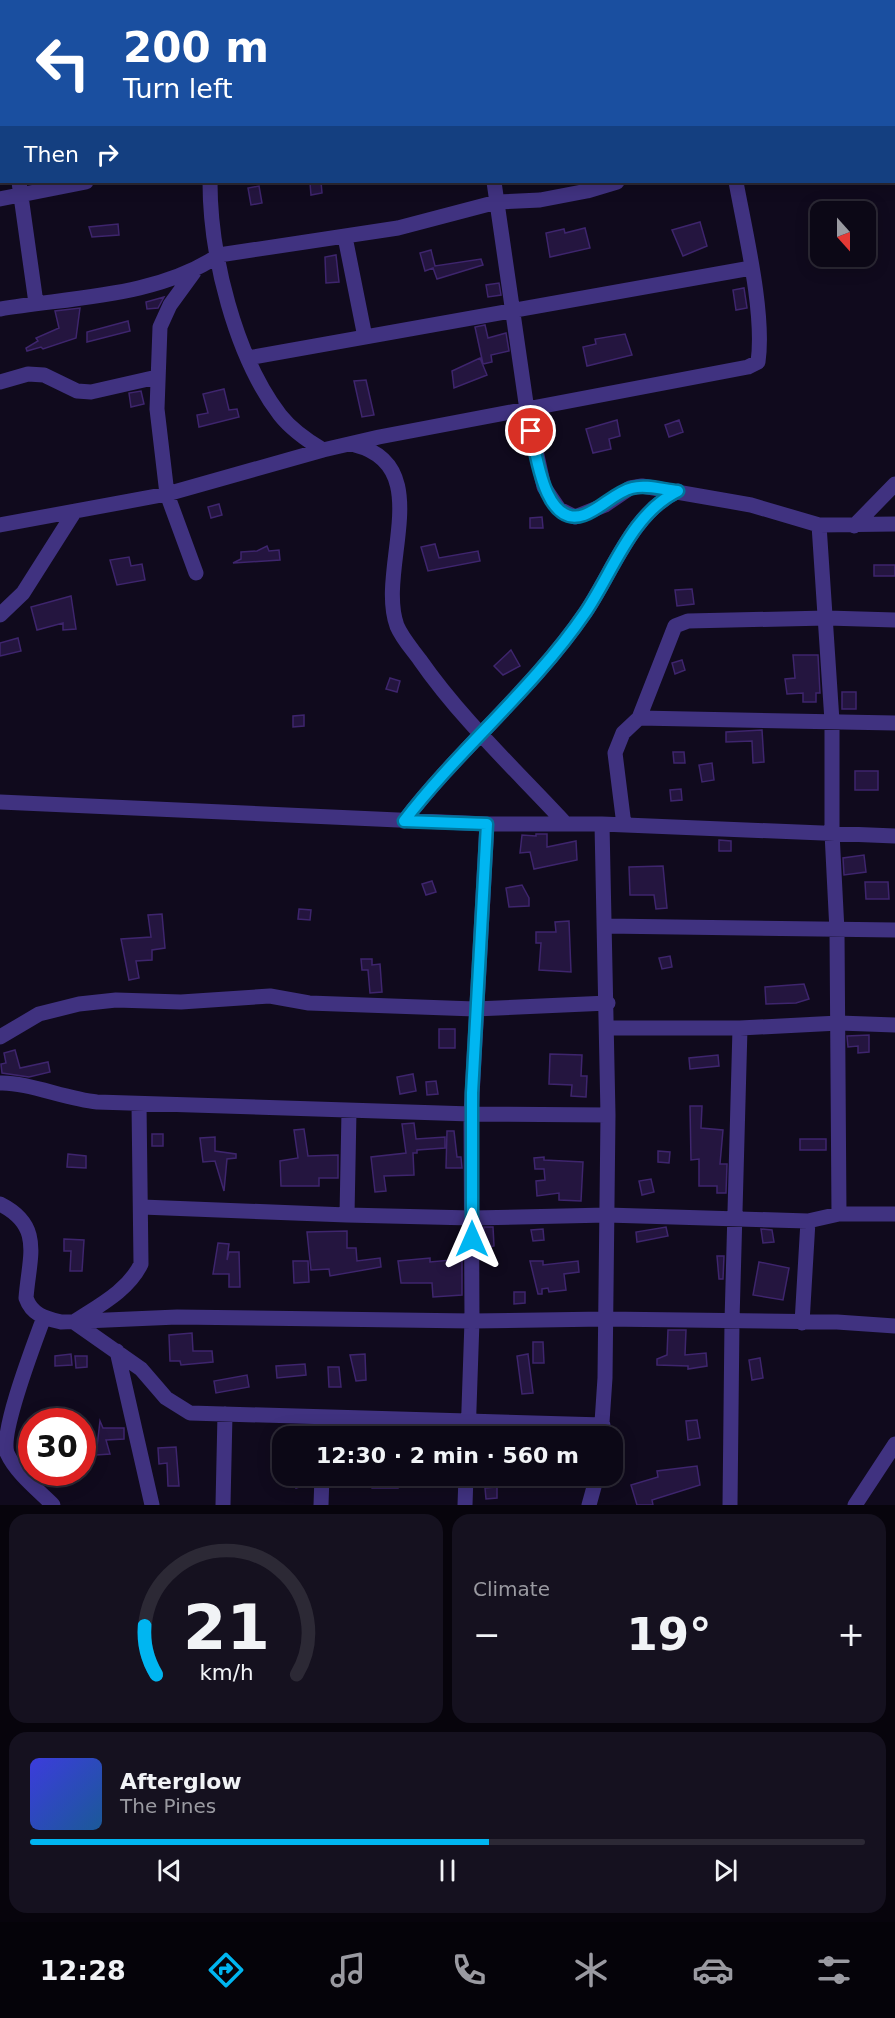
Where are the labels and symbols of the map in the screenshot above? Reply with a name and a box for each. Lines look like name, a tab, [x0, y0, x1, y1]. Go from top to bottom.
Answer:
north arrow	[810, 201, 876, 267]
pin	[505, 405, 556, 456]
position arrow	[440, 1207, 504, 1271]
speed limit sign: 30	[18, 1408, 96, 1486]

